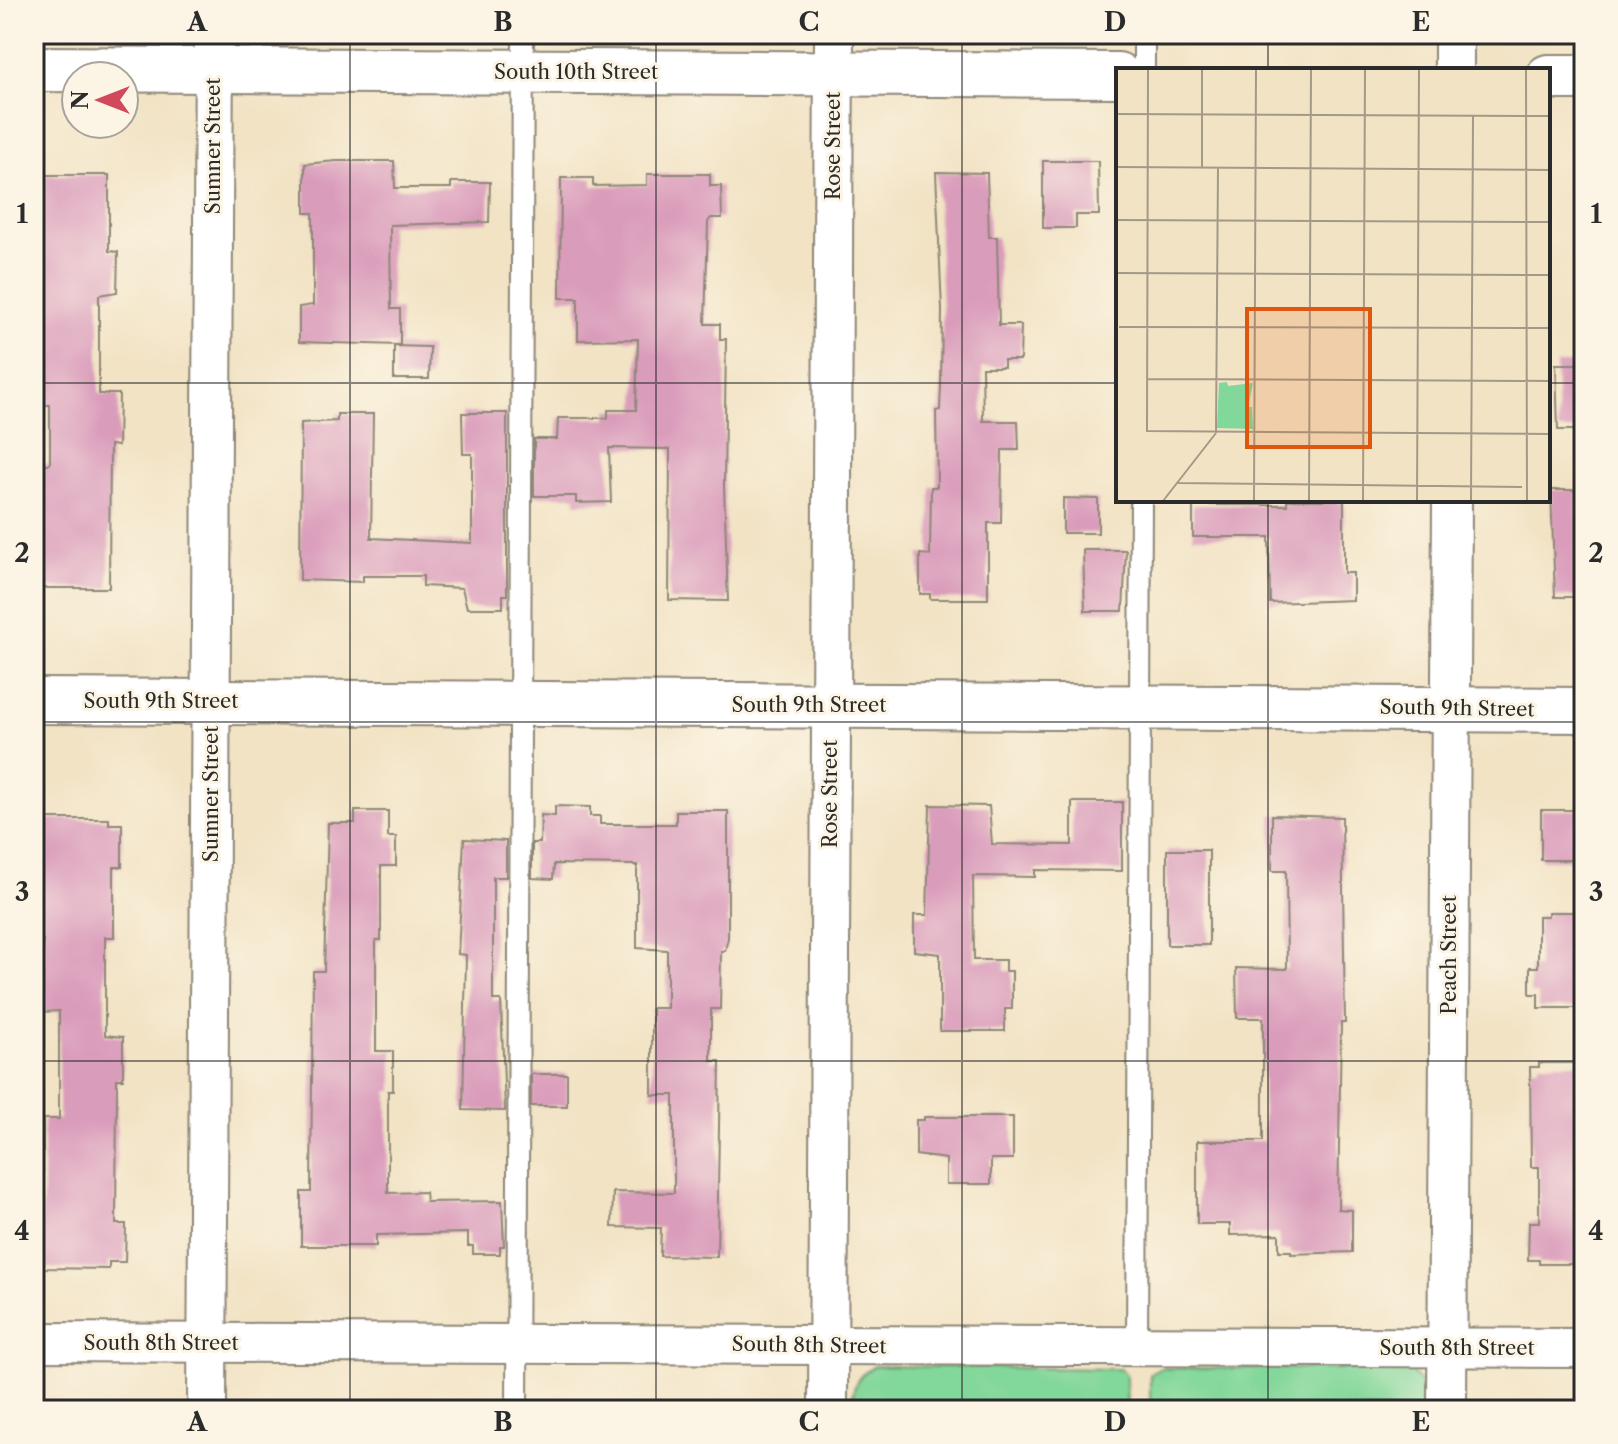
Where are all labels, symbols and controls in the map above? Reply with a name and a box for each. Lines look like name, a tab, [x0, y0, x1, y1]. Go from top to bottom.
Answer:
text: A	[186, 6, 208, 38]
text: B	[493, 6, 513, 38]
text: C	[799, 6, 819, 38]
text: D	[1104, 6, 1126, 38]
text: E	[1412, 6, 1430, 38]
north arrow	[60, 60, 140, 140]
street label: South 10th Street	[494, 60, 658, 84]
inset map	[1116, 68, 1550, 502]
street label: Sumner Street	[201, 78, 225, 214]
text: N	[67, 90, 94, 110]
street label: Rose Street	[821, 92, 845, 200]
text: 1	[16, 198, 28, 230]
text: 1	[1590, 198, 1602, 230]
text: 2	[14, 537, 30, 569]
text: 2	[1588, 537, 1604, 569]
street label: South 9th Street	[84, 689, 238, 713]
street label: South 9th Street	[732, 693, 886, 717]
street label: South 9th Street	[1379, 695, 1535, 721]
street label: Sumner Street	[199, 726, 223, 862]
street label: Rose Street	[818, 740, 842, 848]
text: 3	[15, 876, 29, 908]
text: 3	[1589, 876, 1603, 908]
street label: Peach Street	[1437, 895, 1461, 1015]
text: 4	[14, 1215, 30, 1247]
text: 4	[1588, 1215, 1604, 1247]
street label: South 8th Street	[84, 1331, 238, 1355]
street label: South 8th Street	[731, 1332, 887, 1358]
street label: South 8th Street	[1380, 1336, 1534, 1360]
text: A	[186, 1406, 208, 1438]
text: B	[493, 1406, 513, 1438]
text: C	[799, 1406, 819, 1438]
text: D	[1104, 1406, 1126, 1438]
text: E	[1412, 1406, 1430, 1438]

